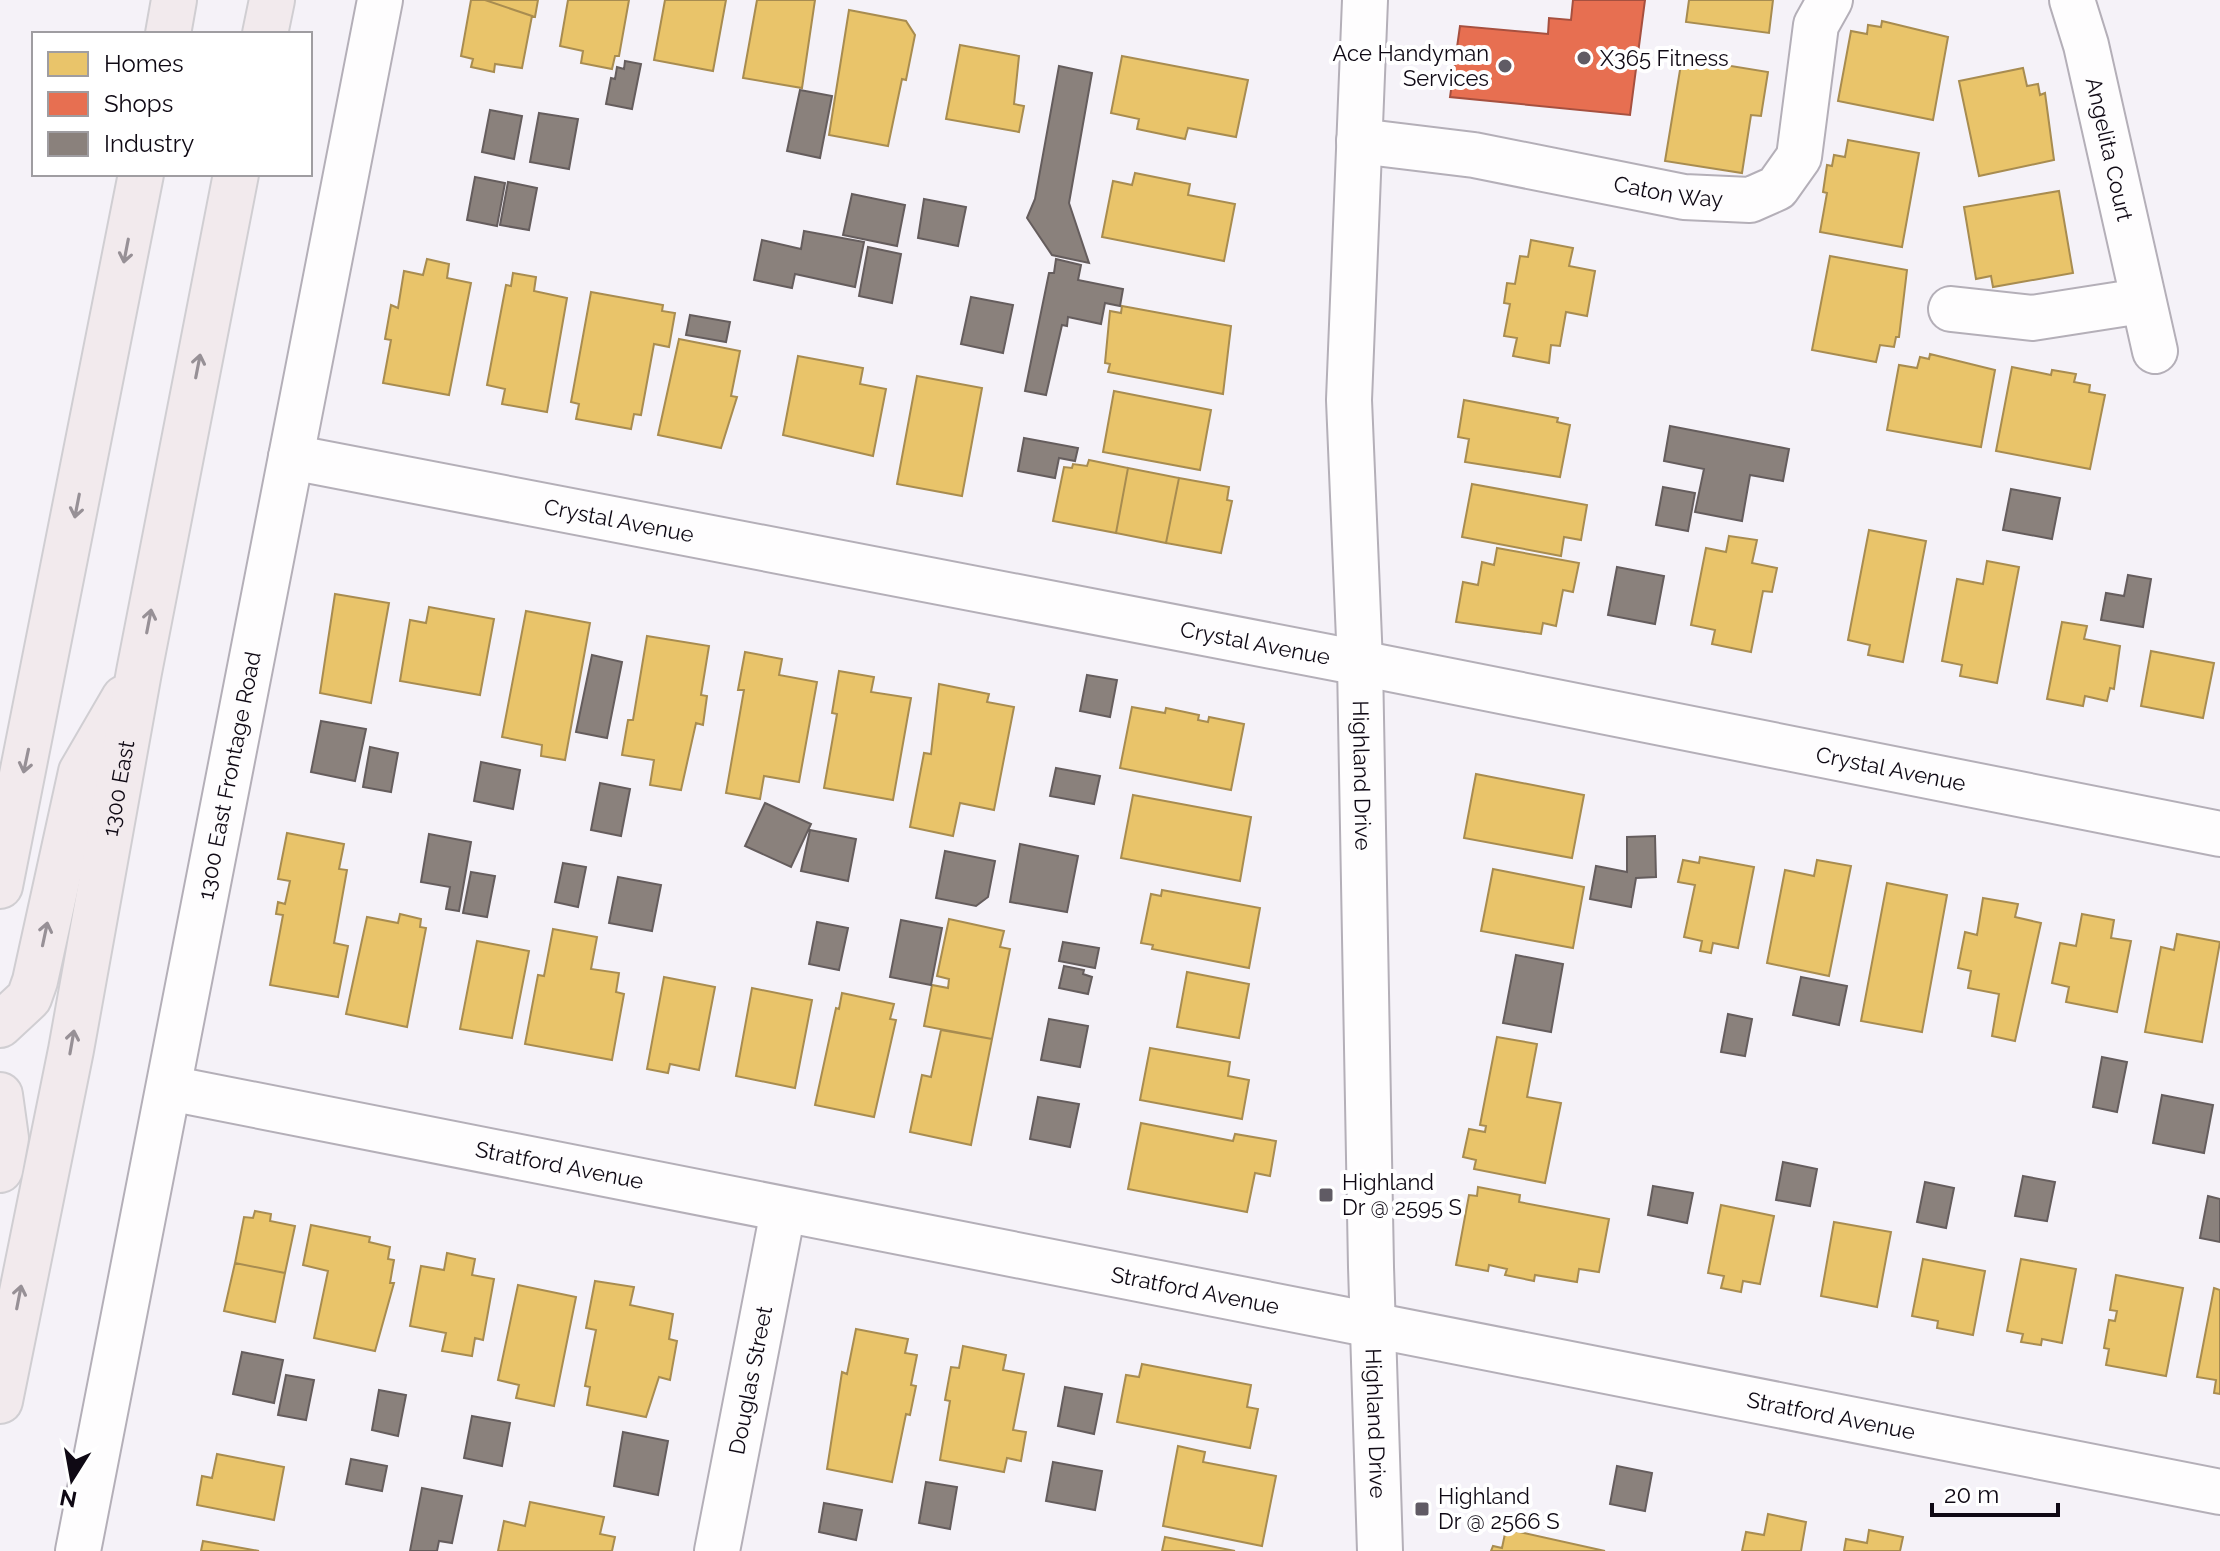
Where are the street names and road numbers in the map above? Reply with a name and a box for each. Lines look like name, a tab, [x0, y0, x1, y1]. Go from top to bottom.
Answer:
street label: Angelita Court	[2081, 75, 2138, 224]
street label: Caton Way	[1612, 170, 1724, 212]
street label: Crystal Avenue	[542, 493, 696, 547]
street label: Crystal Avenue	[1178, 616, 1332, 670]
street label: 1300 East Frontage Road	[192, 649, 266, 902]
street label: Highland Drive	[1348, 700, 1376, 851]
street label: 1300 East	[97, 738, 140, 838]
street label: Crystal Avenue	[1814, 741, 1968, 796]
street label: Stratford Avenue	[473, 1136, 646, 1194]
street label: Stratford Avenue	[1109, 1261, 1282, 1319]
street label: Douglas Street	[723, 1303, 777, 1457]
street label: Highland Drive	[1361, 1348, 1391, 1499]
street label: Stratford Avenue	[1745, 1386, 1917, 1445]

